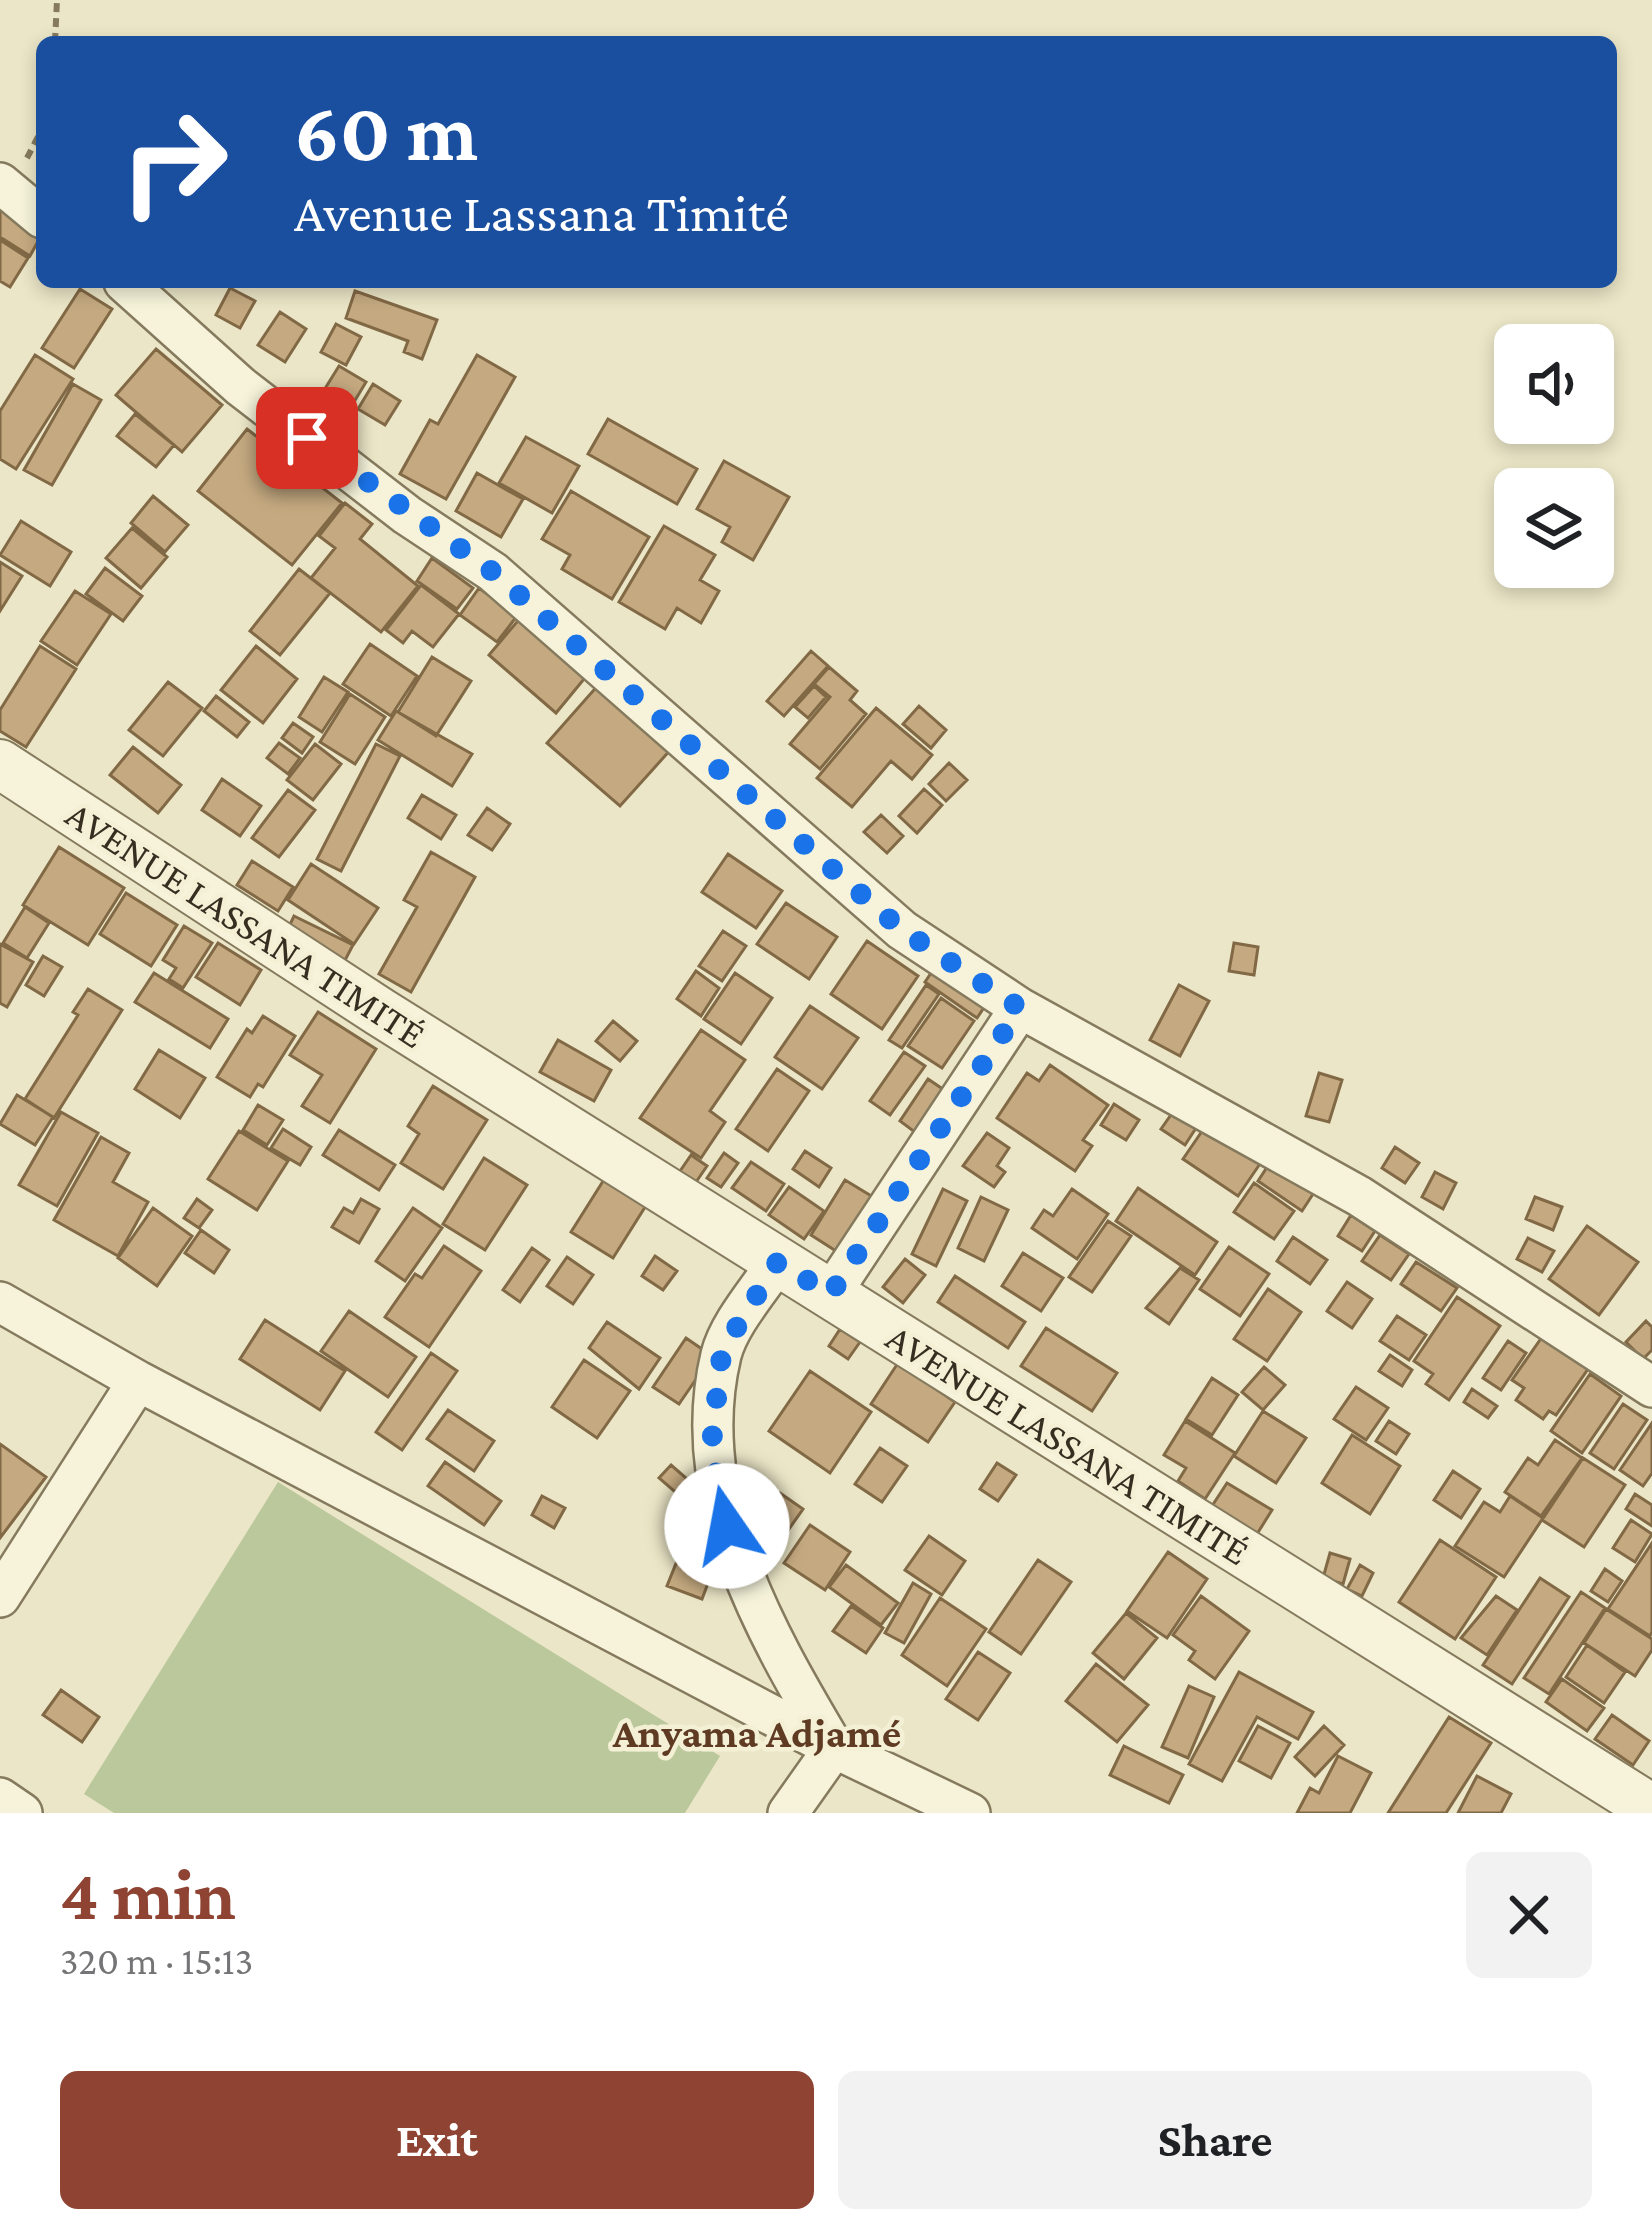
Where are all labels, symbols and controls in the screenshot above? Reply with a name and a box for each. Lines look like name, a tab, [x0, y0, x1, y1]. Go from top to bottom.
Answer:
icon: right	[96, 84, 252, 240]
text: 60 m	[294, 85, 478, 178]
text: Avenue Lassana Timité	[294, 183, 789, 243]
map controls	[1494, 324, 1614, 588]
button: sound	[1494, 324, 1614, 444]
pin	[256, 387, 358, 489]
icon: arrive	[274, 405, 340, 471]
button: layers	[1494, 468, 1614, 588]
street label: AVENUE LASSANA TIMITÉ	[59, 792, 433, 1056]
street label: AVENUE LASSANA TIMITÉ	[879, 1315, 1257, 1573]
position arrow	[664, 1463, 790, 1589]
district label: Anyama Adjamé	[612, 1709, 901, 1757]
button: close	[1466, 1852, 1592, 1978]
text: 4 min	[60, 1854, 236, 1934]
text: 320 m · 15:13	[60, 1939, 253, 1982]
button: Exit	[60, 2071, 814, 2209]
button: Share	[838, 2071, 1592, 2209]

